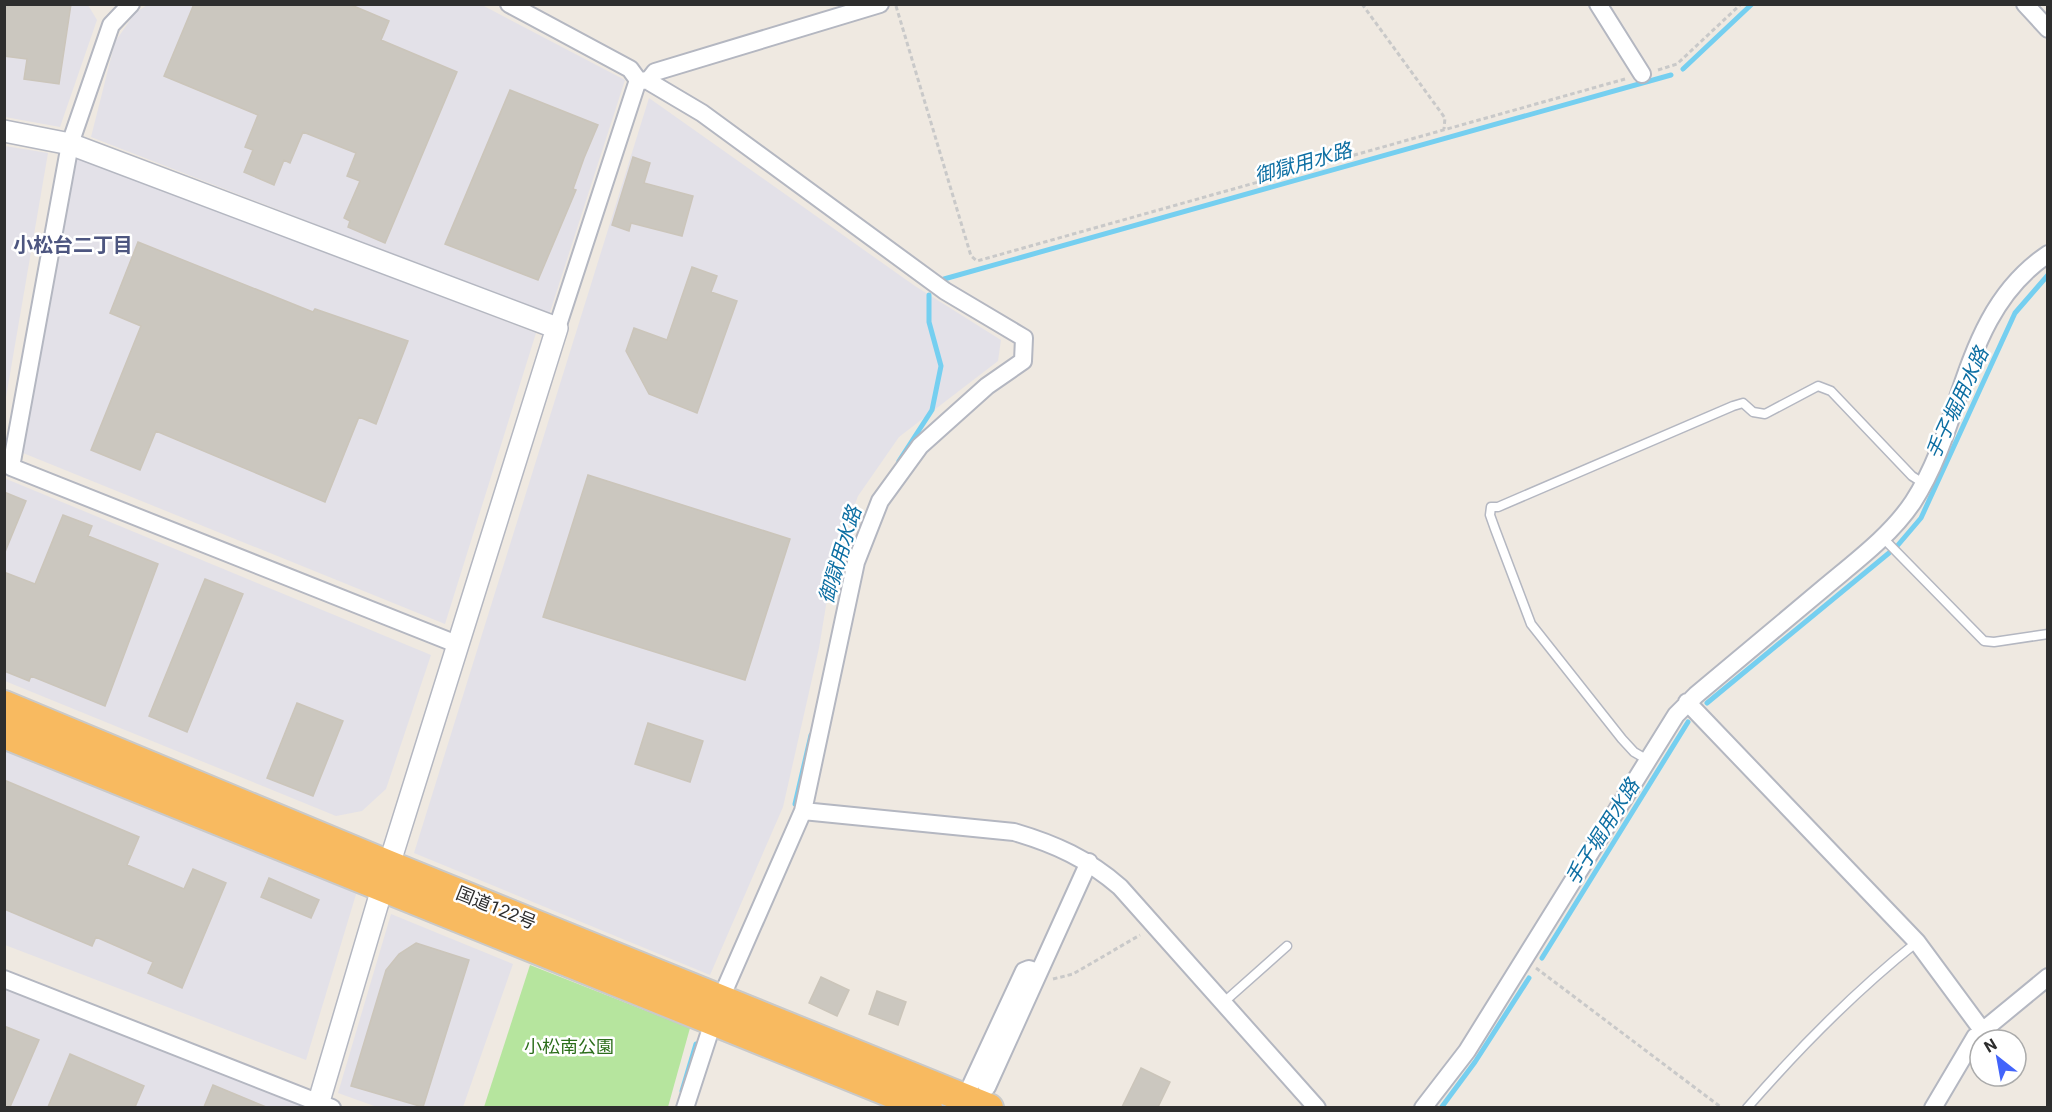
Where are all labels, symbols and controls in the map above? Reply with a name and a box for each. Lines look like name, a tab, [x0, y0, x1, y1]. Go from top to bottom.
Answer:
water label: 御獄用水路	[1252, 137, 1356, 188]
district label: 小松台二丁目	[13, 233, 133, 257]
water label: 手子堀用水路	[1921, 342, 1994, 462]
water label: 御獄用水路	[814, 502, 867, 606]
water label: 手子堀用水路	[1560, 773, 1645, 889]
street label: 国道122号	[453, 882, 539, 933]
north arrow	[1968, 1028, 2028, 1088]
text: N	[1981, 1035, 2000, 1057]
park label: 小松南公園	[524, 1036, 614, 1057]

